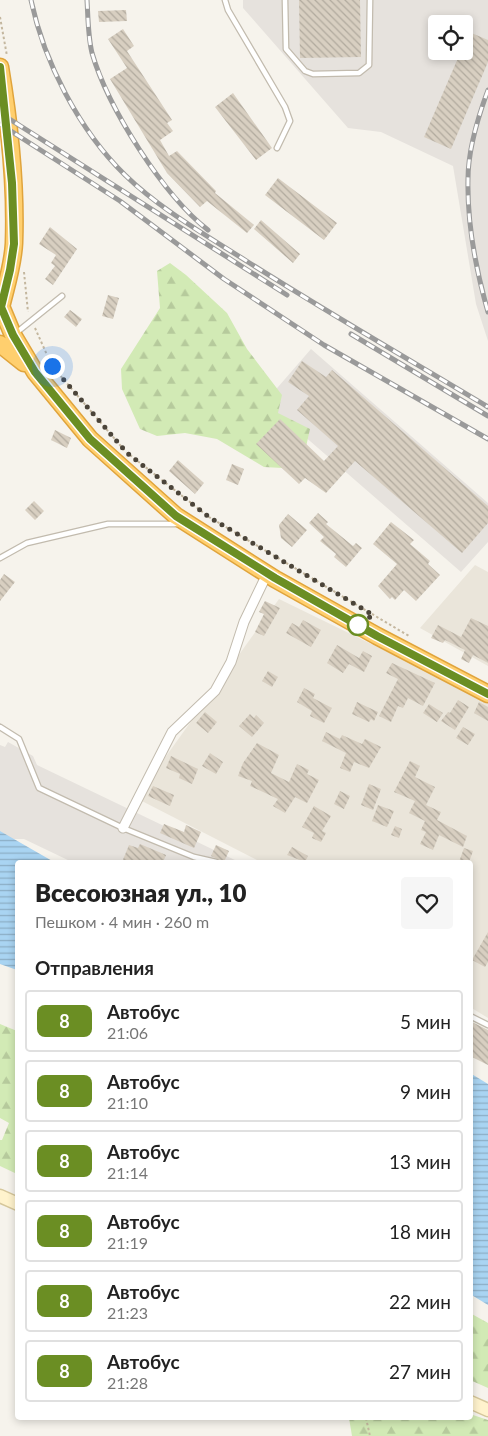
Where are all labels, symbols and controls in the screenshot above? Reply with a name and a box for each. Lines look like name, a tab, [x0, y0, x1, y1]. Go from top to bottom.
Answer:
map controls	[428, 15, 473, 60]
button: locate	[428, 15, 473, 60]
your location	[40, 354, 65, 379]
unlabelled marker	[347, 614, 369, 636]
button: heart	[401, 877, 453, 929]
text: Всесоюзная ул., 10	[35, 878, 246, 907]
text: Пешком · 4 мин · 260 m	[35, 912, 209, 931]
text: Отправления	[35, 956, 154, 979]
text: Автобус	[107, 1000, 180, 1023]
text: 8	[59, 1010, 70, 1032]
text: 5 мин	[400, 1010, 451, 1033]
text: 21:06	[107, 1023, 148, 1042]
text: Автобус	[107, 1070, 180, 1093]
text: 8	[59, 1080, 70, 1102]
text: 9 мин	[400, 1080, 451, 1103]
text: 21:10	[107, 1093, 148, 1112]
text: Автобус	[107, 1140, 180, 1163]
text: 8	[59, 1150, 70, 1172]
text: 13 мин	[389, 1150, 451, 1173]
text: 21:14	[107, 1163, 148, 1182]
text: Автобус	[107, 1210, 180, 1233]
text: 8	[59, 1220, 70, 1242]
text: 18 мин	[389, 1220, 451, 1243]
text: 21:19	[107, 1233, 148, 1252]
text: Автобус	[107, 1280, 180, 1303]
text: 8	[59, 1290, 70, 1312]
text: 22 мин	[389, 1290, 451, 1313]
text: 21:23	[107, 1303, 148, 1322]
text: Автобус	[107, 1350, 180, 1373]
text: 8	[59, 1360, 70, 1382]
text: 27 мин	[389, 1360, 451, 1383]
text: 21:28	[107, 1373, 148, 1392]

